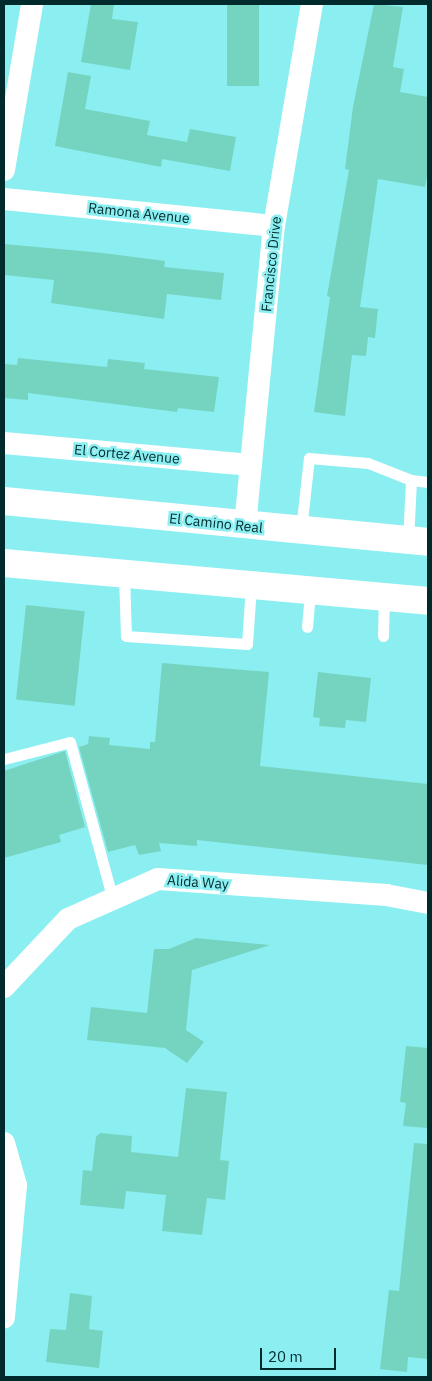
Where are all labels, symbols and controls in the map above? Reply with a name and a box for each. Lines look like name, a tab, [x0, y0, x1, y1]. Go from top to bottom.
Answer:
street label: Ramona Avenue	[87, 199, 191, 227]
street label: Francisco Drive	[258, 215, 284, 313]
street label: El Cortez Avenue	[73, 441, 181, 467]
street label: El Camino Real	[168, 510, 264, 536]
street label: Alida Way	[167, 871, 229, 893]
scale bar	[262, 1338, 338, 1370]
text: 20 m	[268, 1347, 303, 1366]

